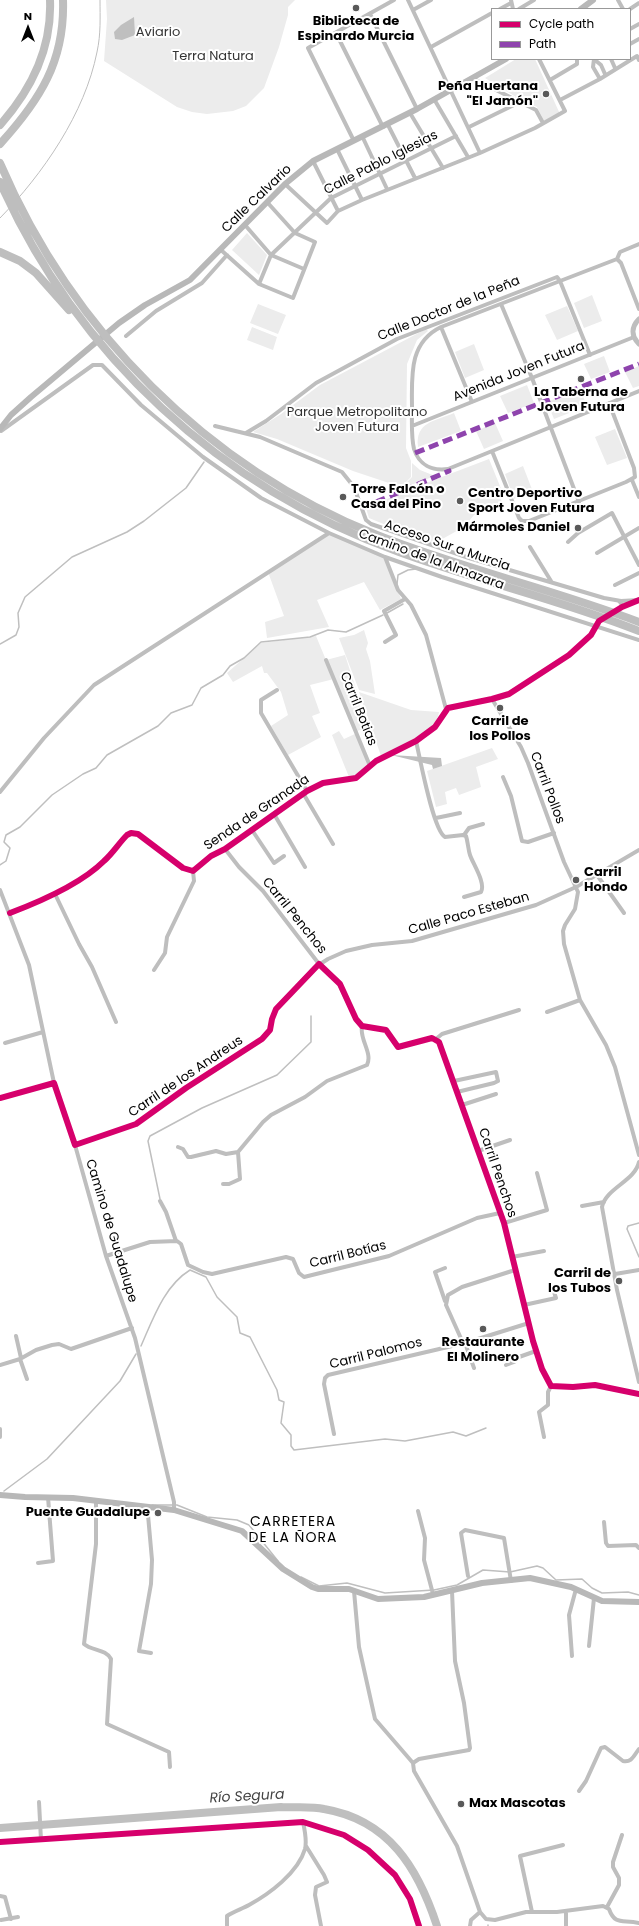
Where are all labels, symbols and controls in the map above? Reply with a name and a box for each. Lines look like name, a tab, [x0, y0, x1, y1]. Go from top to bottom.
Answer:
marker: Biblioteca de Espinardo Murcia	[351, 3, 361, 13]
north arrow	[8, 8, 48, 48]
text: N	[24, 8, 32, 24]
legend	[491, 8, 631, 60]
place label: Biblioteca de Espinardo Murcia	[298, 14, 414, 45]
text: Cycle path	[529, 15, 594, 32]
park label: Aviario	[136, 25, 180, 41]
text: Path	[529, 35, 556, 52]
park label: Terra Natura	[172, 49, 254, 65]
place label: Peña Huertana "El Jamón"	[438, 79, 538, 110]
marker: Peña Huertana "El Jamón"	[541, 89, 551, 99]
street label: Calle Pablo Iglesias	[321, 128, 441, 198]
street label: Calle Calvario	[219, 162, 295, 236]
street label: Calle Doctor de la Peña	[376, 273, 522, 345]
street label: Avenida Joven Futura	[451, 338, 587, 406]
marker: La Taberna de Joven Futura	[576, 374, 586, 384]
place label: La Taberna de Joven Futura	[534, 385, 628, 416]
park label: Parque Metropolitano Joven Futura	[287, 405, 427, 436]
place label: Torre Falcón o Casa del Pino	[351, 482, 445, 513]
place label: Centro Deportivo Sport Joven Futura	[468, 486, 594, 517]
marker: Torre Falcón o Casa del Pino	[338, 492, 348, 502]
marker: Centro Deportivo Sport Joven Futura	[455, 496, 465, 506]
street label: Acceso Sur a Murcia	[382, 517, 512, 575]
place label: Mármoles Daniel	[457, 520, 570, 536]
marker: Mármoles Daniel	[573, 523, 583, 533]
street label: Camino de la Almazara	[356, 526, 506, 594]
street label: Carril Botias	[336, 670, 380, 748]
marker: Carril de los Pollos	[495, 703, 505, 713]
place label: Carril de los Pollos	[469, 714, 531, 745]
street label: Carril Pollos	[526, 750, 568, 826]
street label: Senda de Granada	[201, 772, 313, 854]
place label: Carril Hondo	[584, 865, 628, 896]
street label: Carril Penchos	[258, 875, 330, 957]
marker: Carril Hondo	[571, 875, 581, 885]
street label: Calle Paco Esteban	[407, 889, 531, 939]
street label: Carril de los Andreus	[126, 1033, 246, 1121]
street label: Carril Penchos	[474, 1126, 520, 1220]
street label: Camino de Guadalupe	[82, 1157, 140, 1305]
street label: Carril Botías	[308, 1238, 388, 1272]
place label: Carril de los Tubos	[548, 1266, 611, 1297]
marker: Carril de los Tubos	[614, 1276, 624, 1286]
marker: Restaurante El Molinero	[478, 1324, 488, 1334]
street label: Carril Palomos	[328, 1335, 424, 1373]
place label: Restaurante El Molinero	[441, 1335, 525, 1366]
place label: Puente Guadalupe	[26, 1505, 150, 1521]
marker: Puente Guadalupe	[153, 1508, 163, 1518]
district label: CARRETERA DE LA ÑORA	[249, 1514, 337, 1546]
water label: Río Segura	[209, 1787, 285, 1807]
place label: Max Mascotas	[469, 1796, 566, 1812]
marker: Max Mascotas	[456, 1799, 466, 1809]

